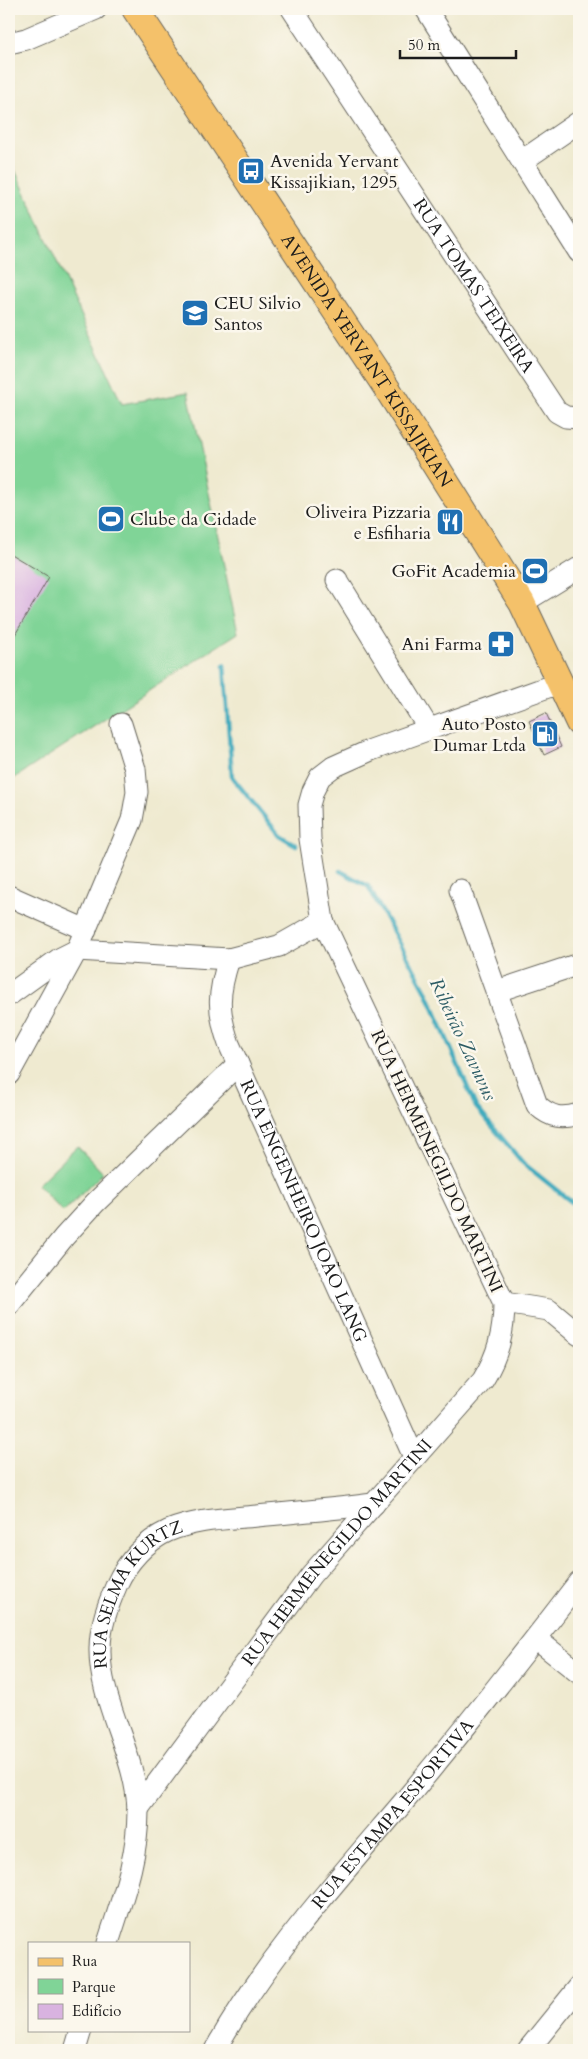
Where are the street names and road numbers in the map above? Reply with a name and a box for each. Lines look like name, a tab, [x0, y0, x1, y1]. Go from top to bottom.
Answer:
street label: RUA TOMAS TEIXEIRA	[407, 194, 540, 378]
street label: AVENIDA YERVANT KISSAJIKIAN	[275, 229, 458, 493]
street label: RUA HERMENEGILDO MARTINI	[364, 1026, 509, 1297]
street label: RUA ENGENHEIRO JOÃO LANG	[234, 1076, 373, 1346]
street label: RUA HERMENEGILDO MARTINI	[236, 1434, 438, 1671]
street label: RUA SELMA KURTZ	[88, 1515, 186, 1670]
street label: RUA ESTAMPA ESPORTIVA	[306, 1714, 480, 1914]

